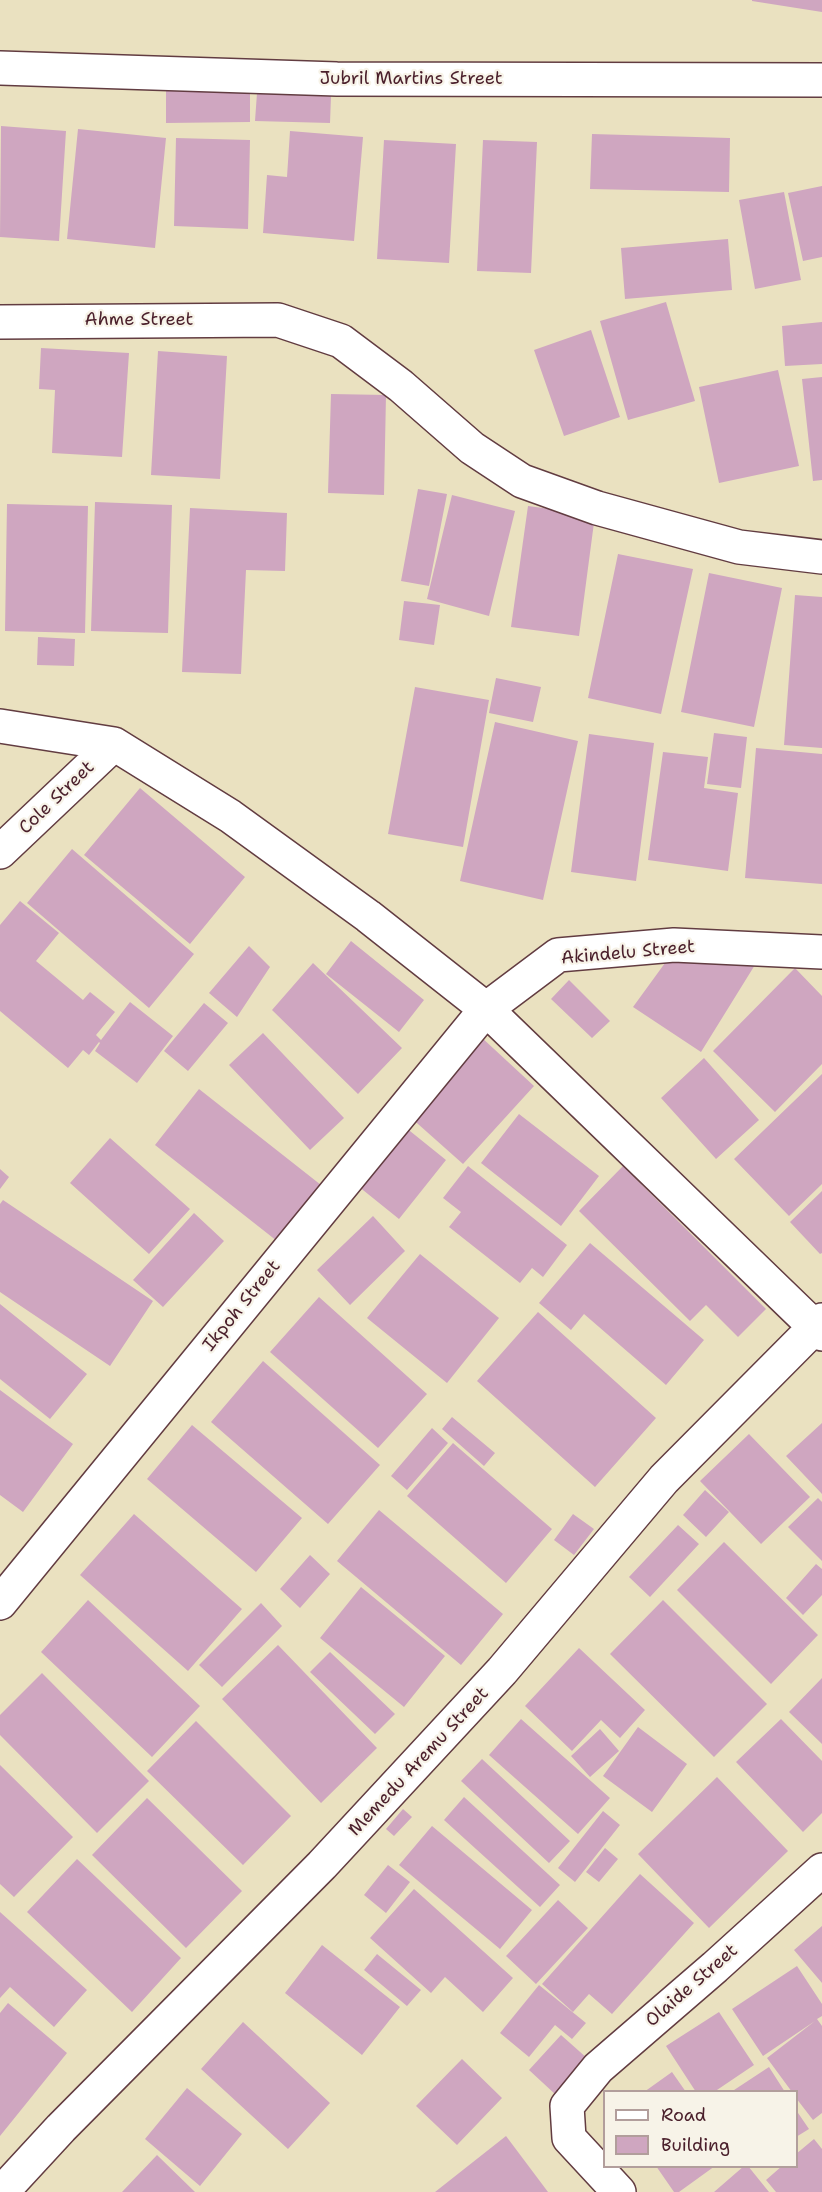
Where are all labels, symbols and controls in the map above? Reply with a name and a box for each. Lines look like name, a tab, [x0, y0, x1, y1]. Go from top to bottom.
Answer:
street label: Jubril Martins Street	[319, 68, 503, 90]
street label: Ahme Street	[85, 309, 193, 331]
street label: Cole Street	[15, 757, 99, 839]
street label: Akindelu Street	[560, 936, 696, 970]
street label: Ikpoh Street	[199, 1256, 285, 1356]
street label: Memedu Aremu Street	[344, 1683, 494, 1841]
street label: Olaide Street	[642, 1940, 742, 2032]
legend	[603, 2090, 798, 2168]
text: Road	[661, 2103, 706, 2127]
text: Building	[661, 2133, 730, 2157]

